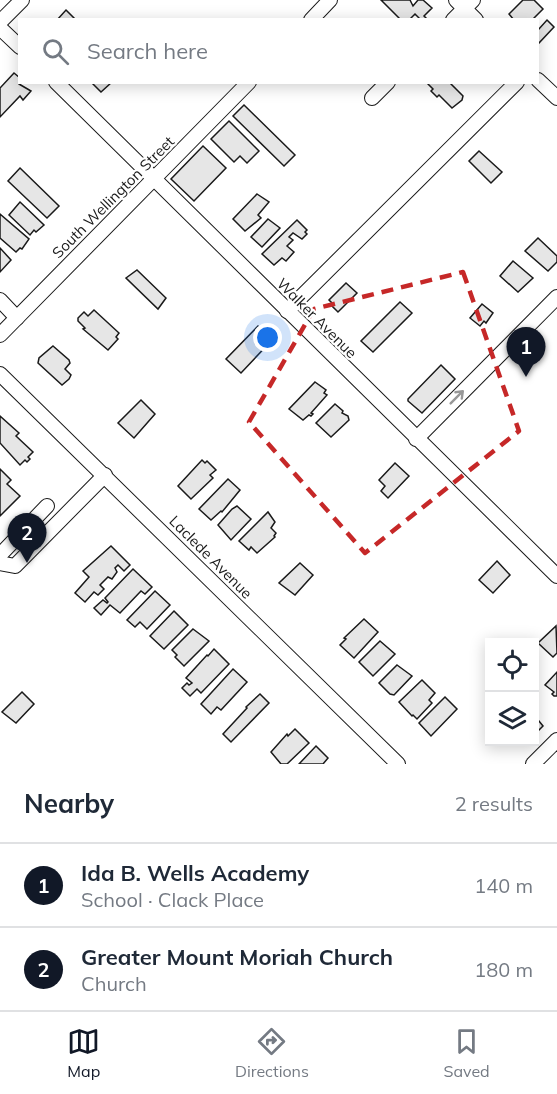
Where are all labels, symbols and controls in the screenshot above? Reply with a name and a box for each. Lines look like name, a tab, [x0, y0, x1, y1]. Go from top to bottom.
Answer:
search box	[18, 18, 539, 84]
icon: search	[39, 35, 72, 68]
text: Search here	[87, 37, 208, 65]
street label: South Wellington Street	[48, 132, 178, 262]
street label: Walker Avenue	[273, 274, 361, 362]
your location	[253, 323, 282, 352]
pin: 1	[506, 328, 546, 377]
one-way arrow	[450, 390, 465, 405]
street label: Laclede Avenue	[166, 512, 256, 602]
pin: 2	[8, 514, 46, 563]
map controls	[485, 638, 539, 746]
button: locate	[485, 638, 539, 692]
button: layers	[485, 692, 539, 746]
text: Nearby	[24, 787, 114, 820]
text: 2 results	[455, 791, 533, 816]
text: Ida B. Wells Academy	[81, 859, 309, 887]
text: 1	[38, 873, 50, 898]
text: 140 m	[474, 873, 533, 898]
text: School · Clack Place	[81, 887, 264, 912]
text: Greater Mount Moriah Church	[81, 943, 393, 971]
text: 2	[38, 957, 50, 982]
text: 180 m	[474, 957, 533, 982]
text: Church	[81, 971, 147, 996]
tab: Map	[67, 1025, 100, 1081]
tab: Directions	[235, 1025, 309, 1081]
tab: Saved	[444, 1025, 490, 1081]

